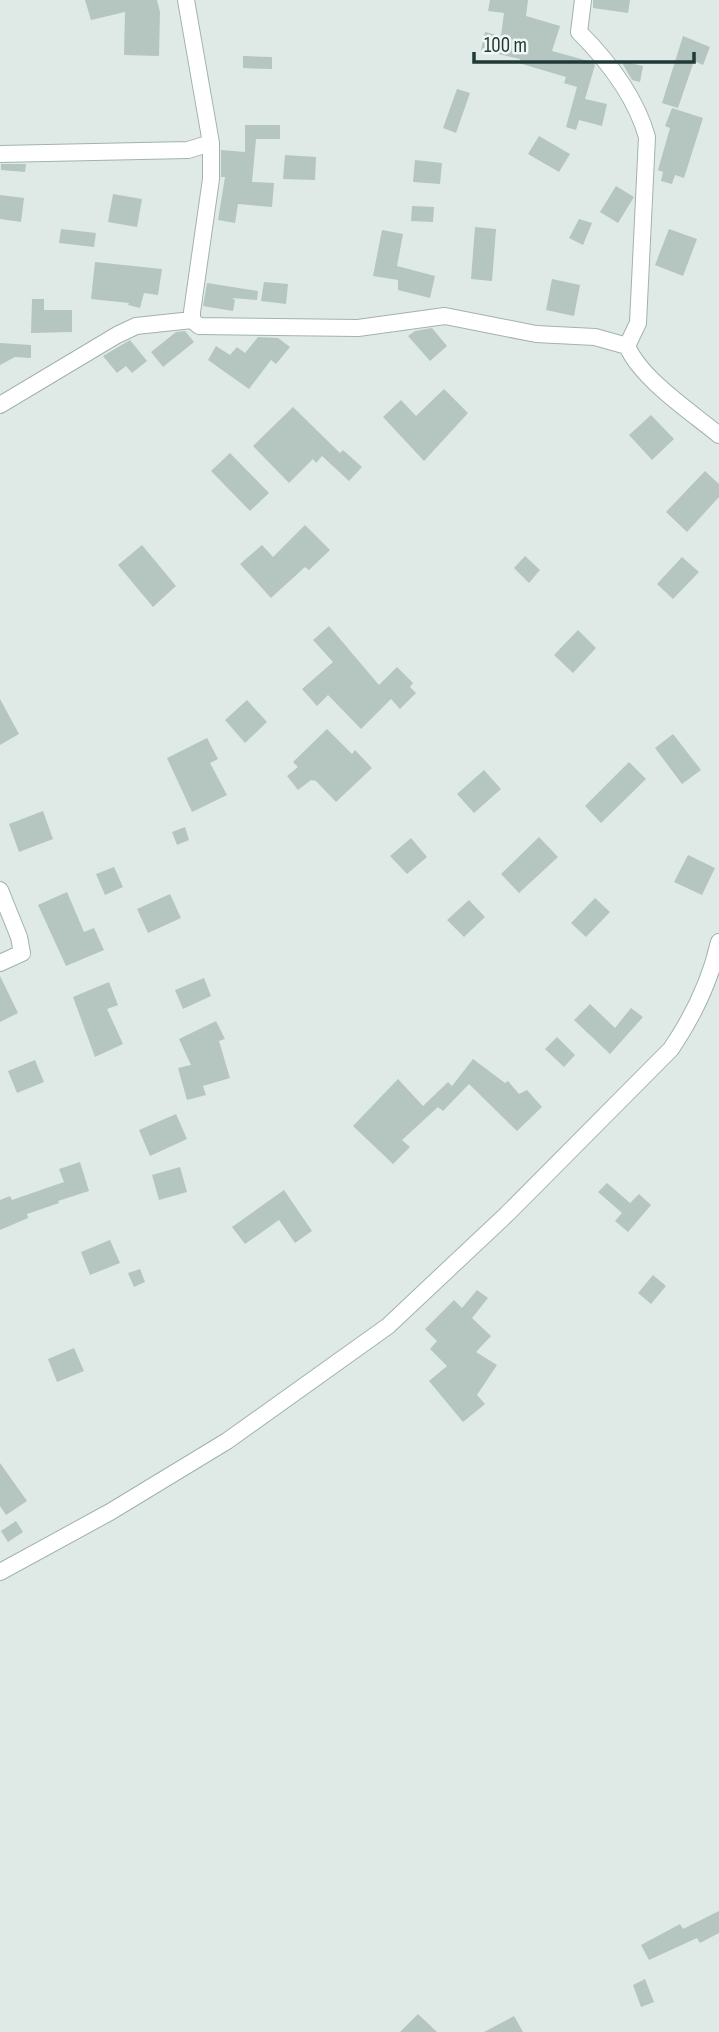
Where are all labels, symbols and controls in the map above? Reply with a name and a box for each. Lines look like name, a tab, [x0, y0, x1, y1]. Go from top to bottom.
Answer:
scale bar	[474, 21, 694, 65]
text: 100 m	[484, 33, 527, 58]

